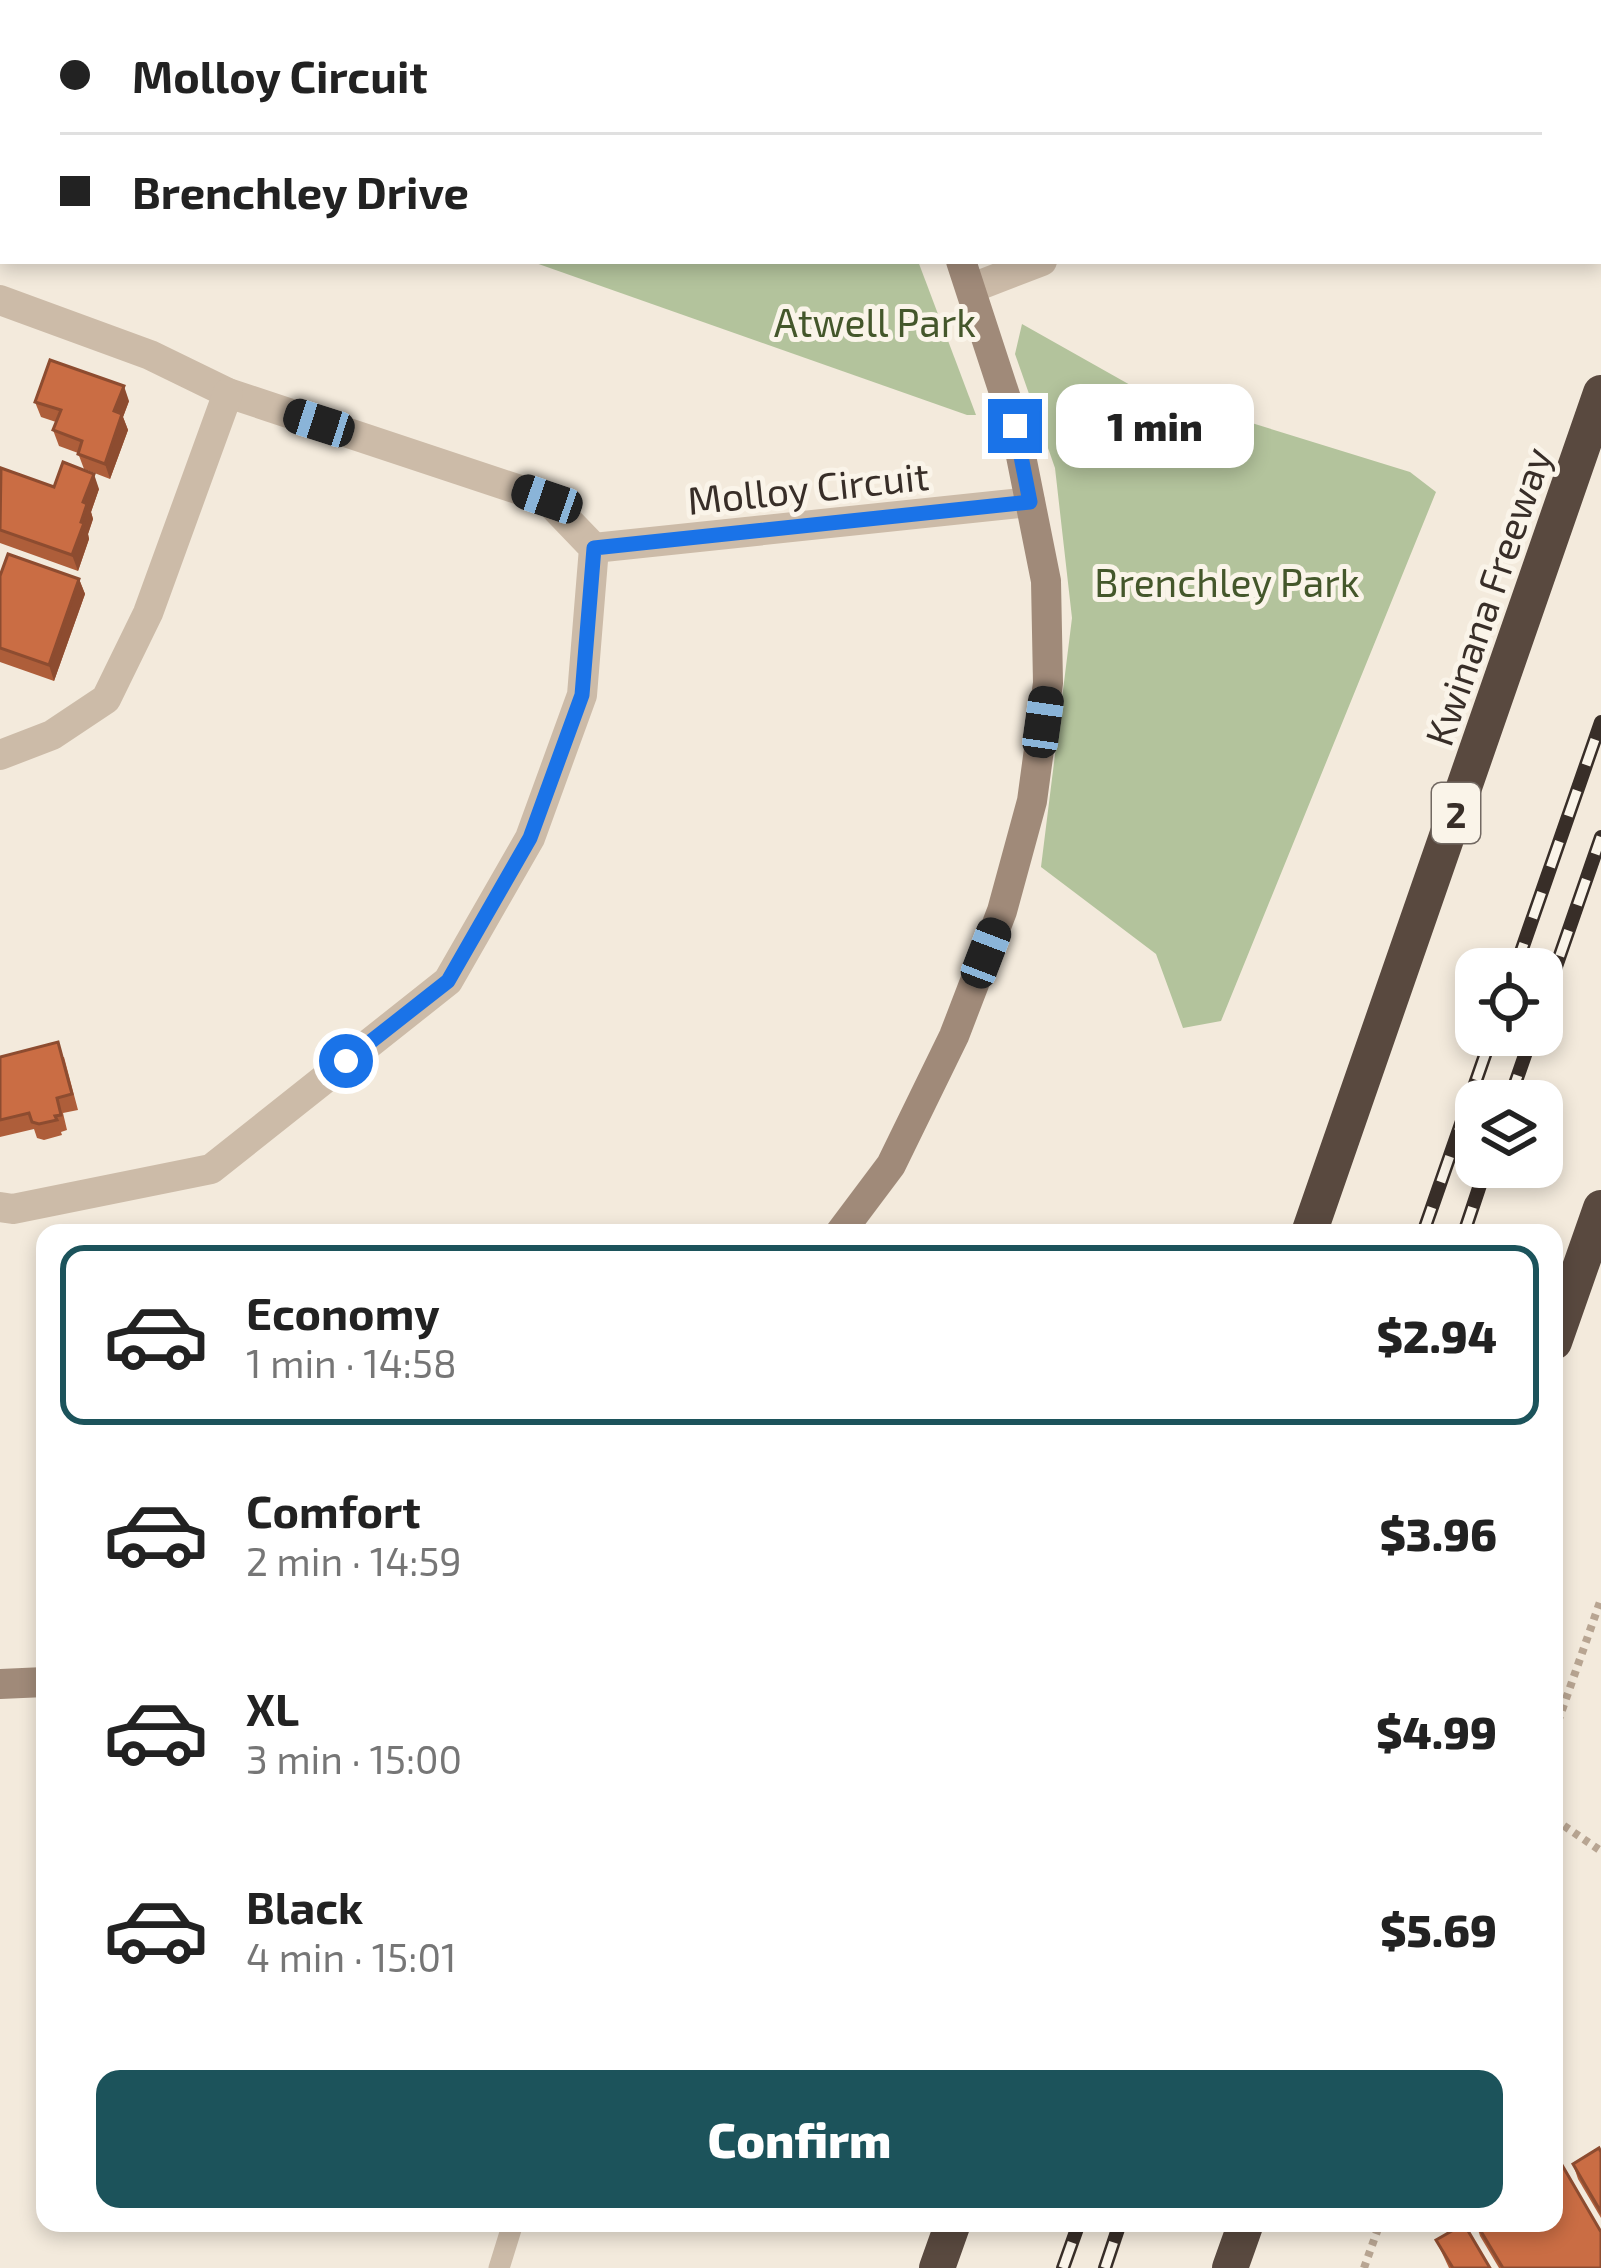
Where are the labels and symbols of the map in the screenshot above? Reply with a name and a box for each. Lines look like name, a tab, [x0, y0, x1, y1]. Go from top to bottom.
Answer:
park label: Atwell Park	[774, 298, 976, 345]
callout: 1 min	[1057, 384, 1255, 468]
car	[279, 395, 359, 451]
route end	[988, 399, 1042, 453]
street label: Kwinana Freeway	[1414, 441, 1560, 751]
street label: Molloy Circuit	[685, 451, 931, 523]
car	[507, 470, 587, 528]
park label: Brenchley Park	[1094, 558, 1360, 605]
car	[1020, 684, 1066, 760]
road number: 2	[1432, 783, 1480, 843]
car	[956, 913, 1016, 993]
route start	[319, 1034, 373, 1088]

